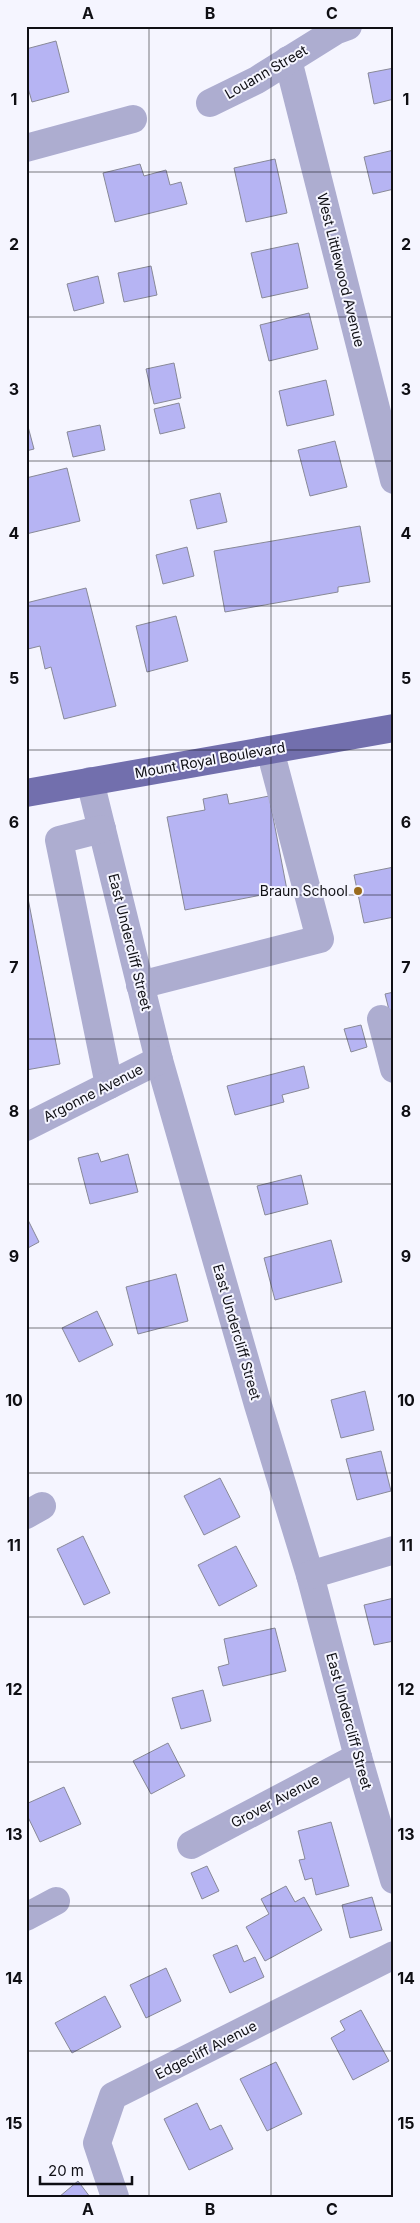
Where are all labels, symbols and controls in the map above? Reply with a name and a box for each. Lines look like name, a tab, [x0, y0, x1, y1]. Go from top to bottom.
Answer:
text: A	[82, 3, 94, 23]
text: B	[205, 3, 215, 23]
text: C	[326, 3, 338, 23]
street label: Louann Street	[221, 41, 310, 102]
text: 1	[11, 89, 17, 109]
text: 1	[403, 89, 409, 109]
street label: West Littlewood Avenue	[314, 191, 369, 349]
text: 2	[9, 234, 19, 254]
text: 2	[401, 234, 411, 254]
text: 3	[9, 379, 19, 399]
text: 3	[401, 379, 411, 399]
text: 4	[9, 523, 20, 543]
text: 4	[401, 523, 412, 543]
text: 5	[9, 668, 19, 688]
text: 5	[401, 668, 411, 688]
street label: Mount Royal Boulevard	[133, 738, 286, 781]
text: 6	[9, 812, 19, 832]
text: 6	[401, 812, 411, 832]
street label: East Undercliff Street	[105, 872, 156, 1013]
place label: Braun School	[260, 882, 348, 899]
marker: Braun School	[352, 885, 364, 897]
text: 7	[9, 957, 19, 977]
text: 7	[401, 957, 411, 977]
street label: Argonne Avenue	[40, 1060, 145, 1125]
text: 8	[9, 1101, 19, 1121]
text: 8	[401, 1101, 411, 1121]
text: 9	[9, 1246, 19, 1266]
text: 9	[401, 1246, 411, 1266]
street label: East Undercliff Street	[210, 1262, 265, 1402]
text: 10	[5, 1390, 23, 1410]
text: 10	[397, 1390, 415, 1410]
text: 11	[7, 1535, 21, 1555]
text: 11	[399, 1535, 413, 1555]
street label: East Undercliff Street	[323, 1651, 376, 1791]
text: 12	[6, 1679, 22, 1699]
text: 12	[398, 1679, 414, 1699]
street label: Grover Avenue	[228, 1770, 322, 1831]
text: 13	[5, 1824, 23, 1844]
text: 13	[397, 1824, 415, 1844]
text: 14	[5, 1968, 23, 1988]
text: 14	[397, 1968, 415, 1988]
street label: Edgecliff Avenue	[152, 2017, 259, 2082]
text: 15	[5, 2113, 23, 2133]
text: 15	[397, 2113, 415, 2133]
scale bar	[40, 2153, 132, 2185]
text: 20 m	[48, 2161, 84, 2180]
text: A	[82, 2199, 94, 2219]
text: B	[205, 2199, 215, 2219]
text: C	[326, 2199, 338, 2219]

